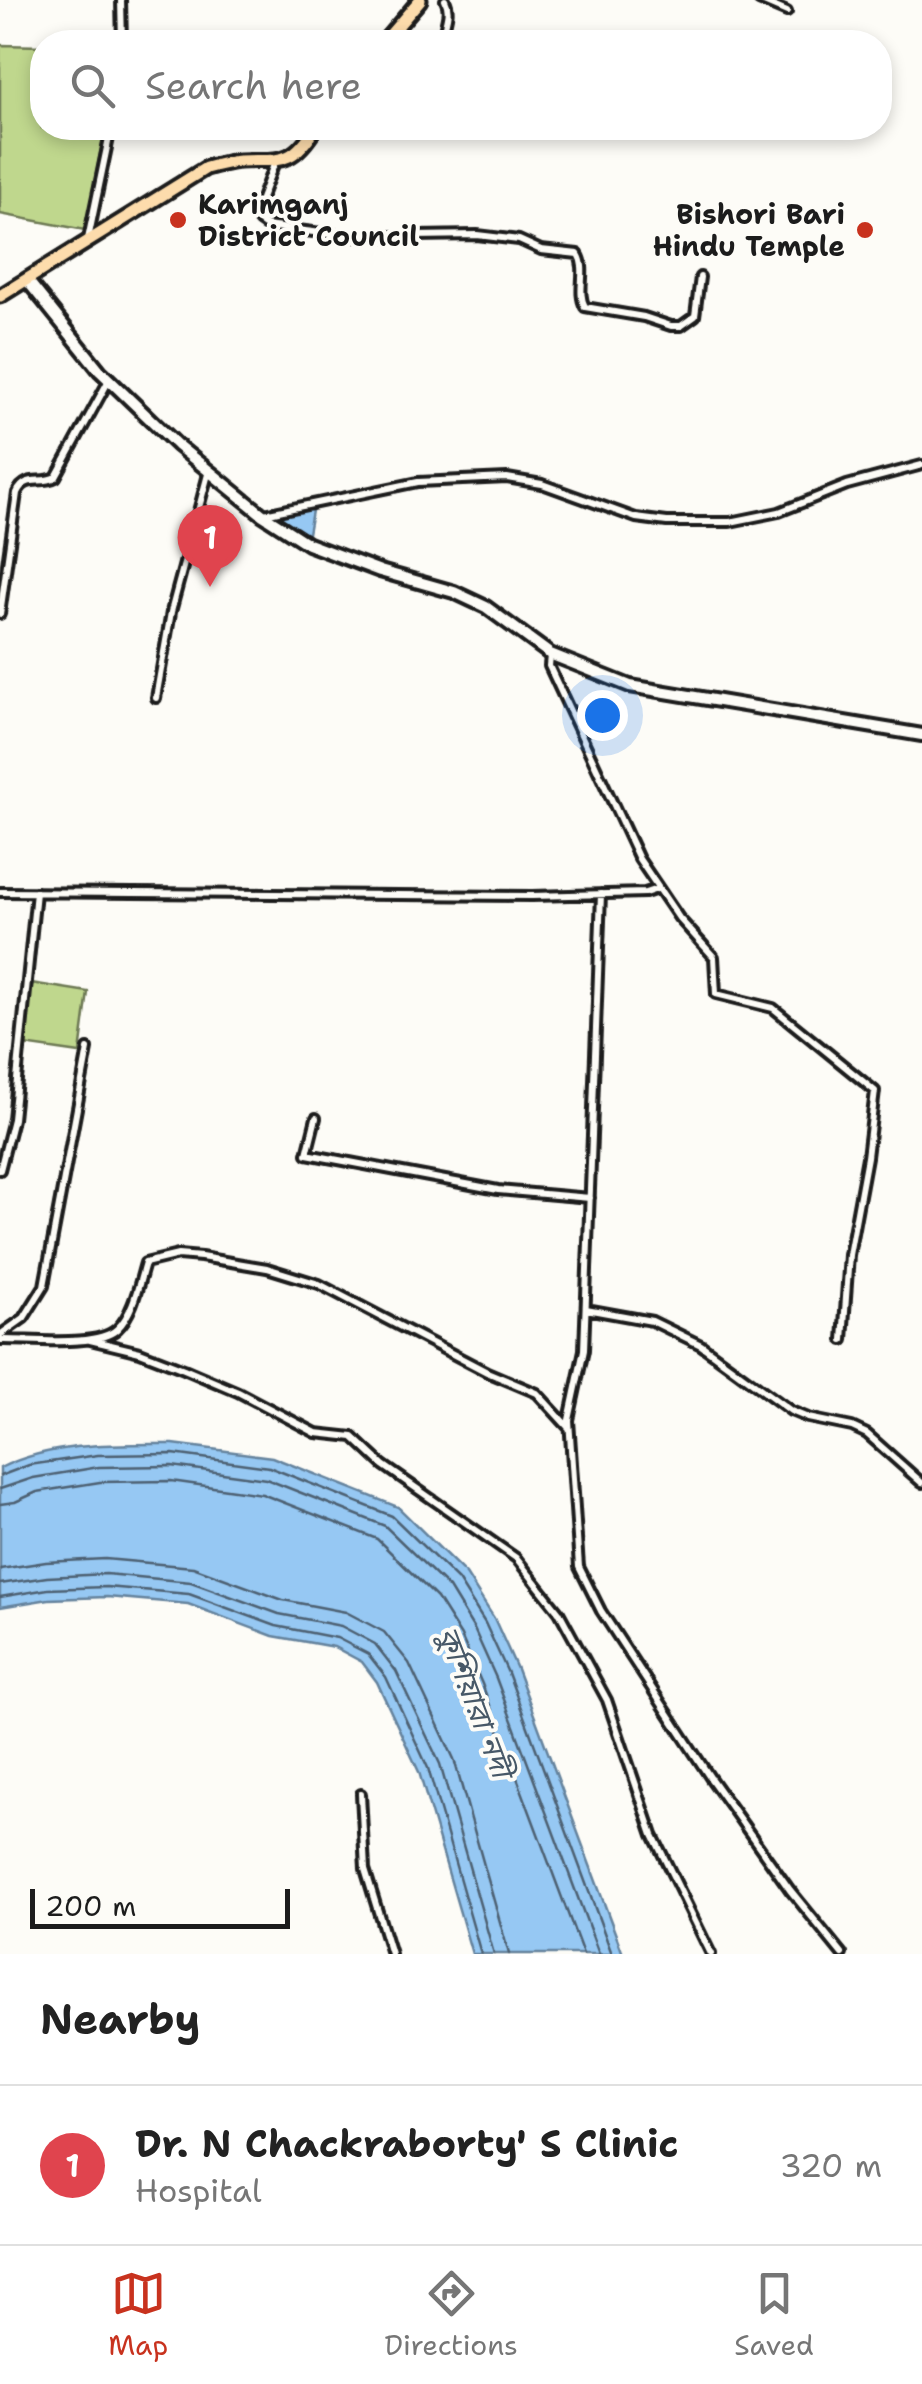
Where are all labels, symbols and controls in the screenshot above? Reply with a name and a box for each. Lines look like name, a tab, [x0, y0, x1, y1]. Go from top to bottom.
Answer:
search box	[30, 30, 892, 140]
icon: search	[65, 58, 120, 113]
text: Search here	[145, 60, 362, 111]
place label: Karimganj District Council	[198, 185, 419, 255]
place label: Bishori Bari Hindu Temple	[653, 195, 845, 265]
marker: Karimganj District Council	[167, 209, 189, 231]
marker: Bishori Bari Hindu Temple	[854, 219, 876, 241]
pin: 1	[178, 504, 242, 587]
your location	[577, 690, 628, 741]
water label: কুশিয়ারা নদী	[428, 1621, 524, 1788]
scale bar	[30, 1884, 290, 1928]
text: 200 m	[45, 1887, 136, 1925]
text: Nearby	[40, 1991, 200, 2047]
text: Dr. N Chackraborty' S Clinic	[135, 2118, 679, 2169]
text: 1	[65, 2144, 80, 2187]
text: 320 m	[779, 2144, 882, 2187]
text: Hospital	[135, 2169, 262, 2212]
tab: Map	[108, 2266, 168, 2364]
tab: Directions	[385, 2266, 518, 2364]
tab: Saved	[734, 2266, 814, 2364]

